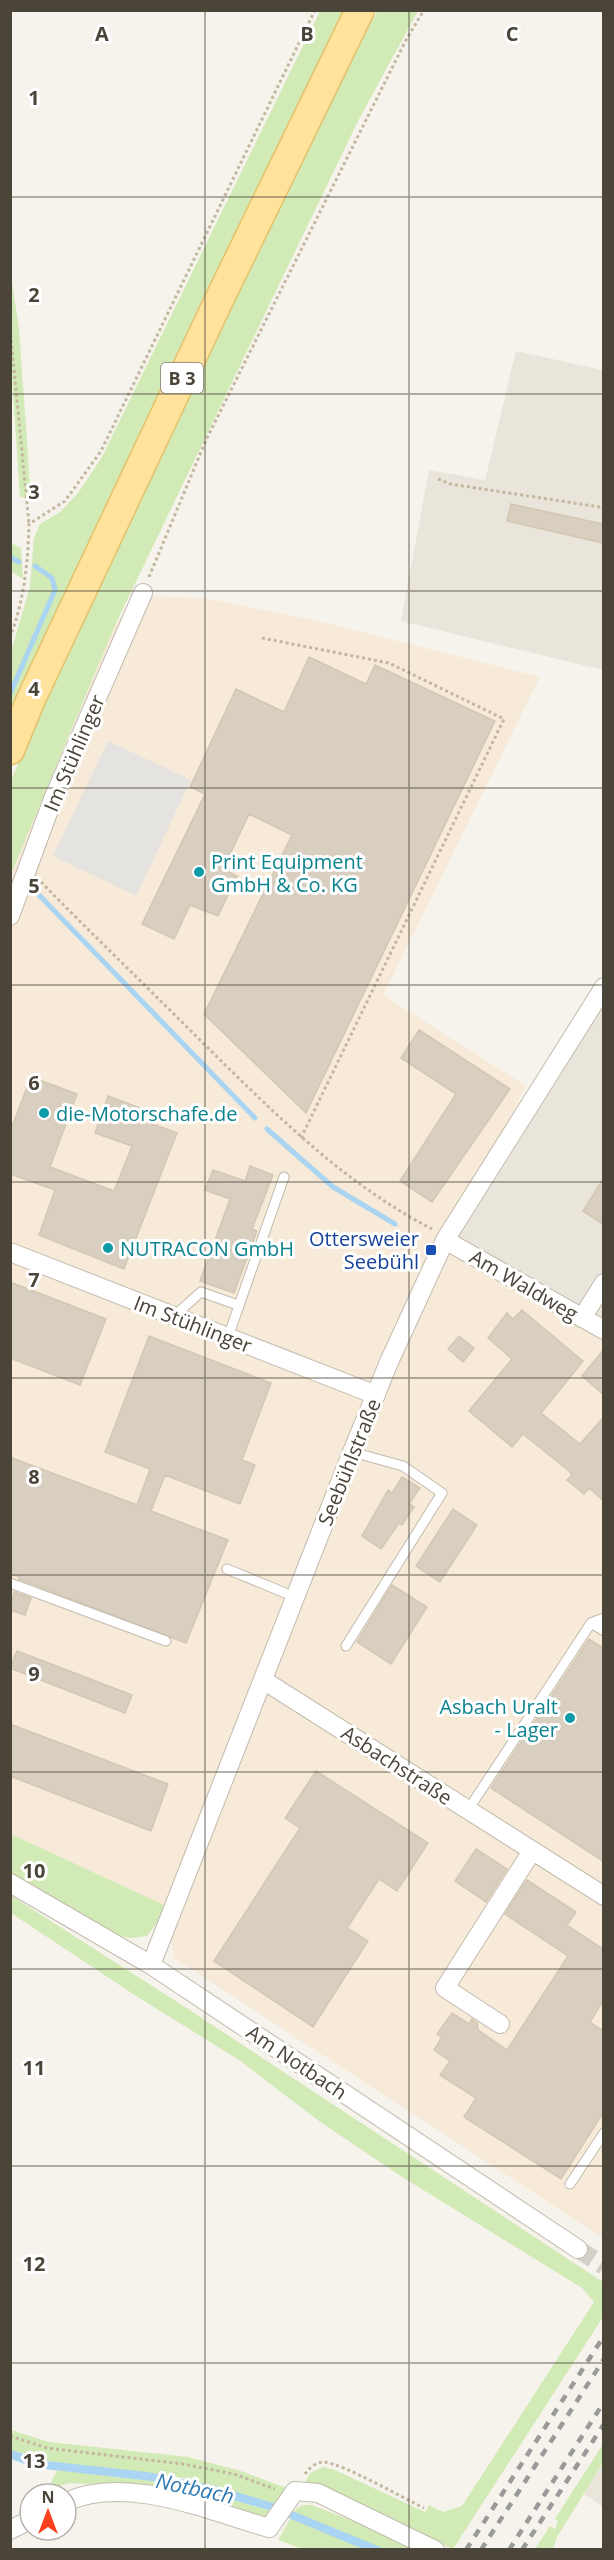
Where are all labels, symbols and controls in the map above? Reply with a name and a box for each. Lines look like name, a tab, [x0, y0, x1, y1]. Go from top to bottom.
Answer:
text: A	[95, 20, 109, 47]
text: B	[300, 20, 314, 47]
text: C	[506, 20, 519, 47]
text: 1	[28, 84, 40, 111]
text: 2	[28, 281, 40, 308]
road number: B 3	[161, 363, 203, 393]
text: 3	[28, 478, 40, 505]
text: 4	[28, 675, 40, 702]
street label: Im Stühlinger	[37, 690, 111, 816]
place label: Print Equipment GmbH & Co. KG	[211, 848, 363, 898]
marker: Print Equipment GmbH & Co. KG	[192, 865, 206, 879]
text: 5	[28, 872, 40, 899]
text: 6	[28, 1069, 40, 1096]
place label: die-Motorschafe.de	[56, 1100, 237, 1127]
marker: die-Motorschafe.de	[37, 1106, 51, 1120]
place label: Ottersweier Seebühl	[309, 1225, 419, 1275]
place label: NUTRACON GmbH	[120, 1235, 294, 1262]
marker: NUTRACON GmbH	[101, 1241, 115, 1255]
marker: Ottersweier Seebühl	[424, 1243, 438, 1257]
street label: Am Waldweg	[465, 1243, 583, 1327]
text: 7	[28, 1266, 40, 1293]
street label: Im Stühlinger	[130, 1289, 256, 1359]
street label: Seebühlstraße	[311, 1394, 387, 1530]
text: 8	[28, 1463, 40, 1490]
text: 9	[28, 1660, 40, 1687]
place label: Asbach Uralt - Lager	[439, 1693, 558, 1743]
marker: Asbach Uralt - Lager	[563, 1711, 577, 1725]
street label: Asbachstraße	[336, 1719, 458, 1811]
text: 10	[23, 1857, 45, 1884]
street label: Am Notbach	[241, 2018, 353, 2106]
text: 11	[23, 2054, 45, 2081]
text: 12	[23, 2250, 45, 2277]
text: 13	[23, 2447, 45, 2474]
water label: Notbach	[153, 2466, 237, 2510]
north arrow	[18, 2482, 78, 2542]
text: N	[41, 2486, 55, 2508]

